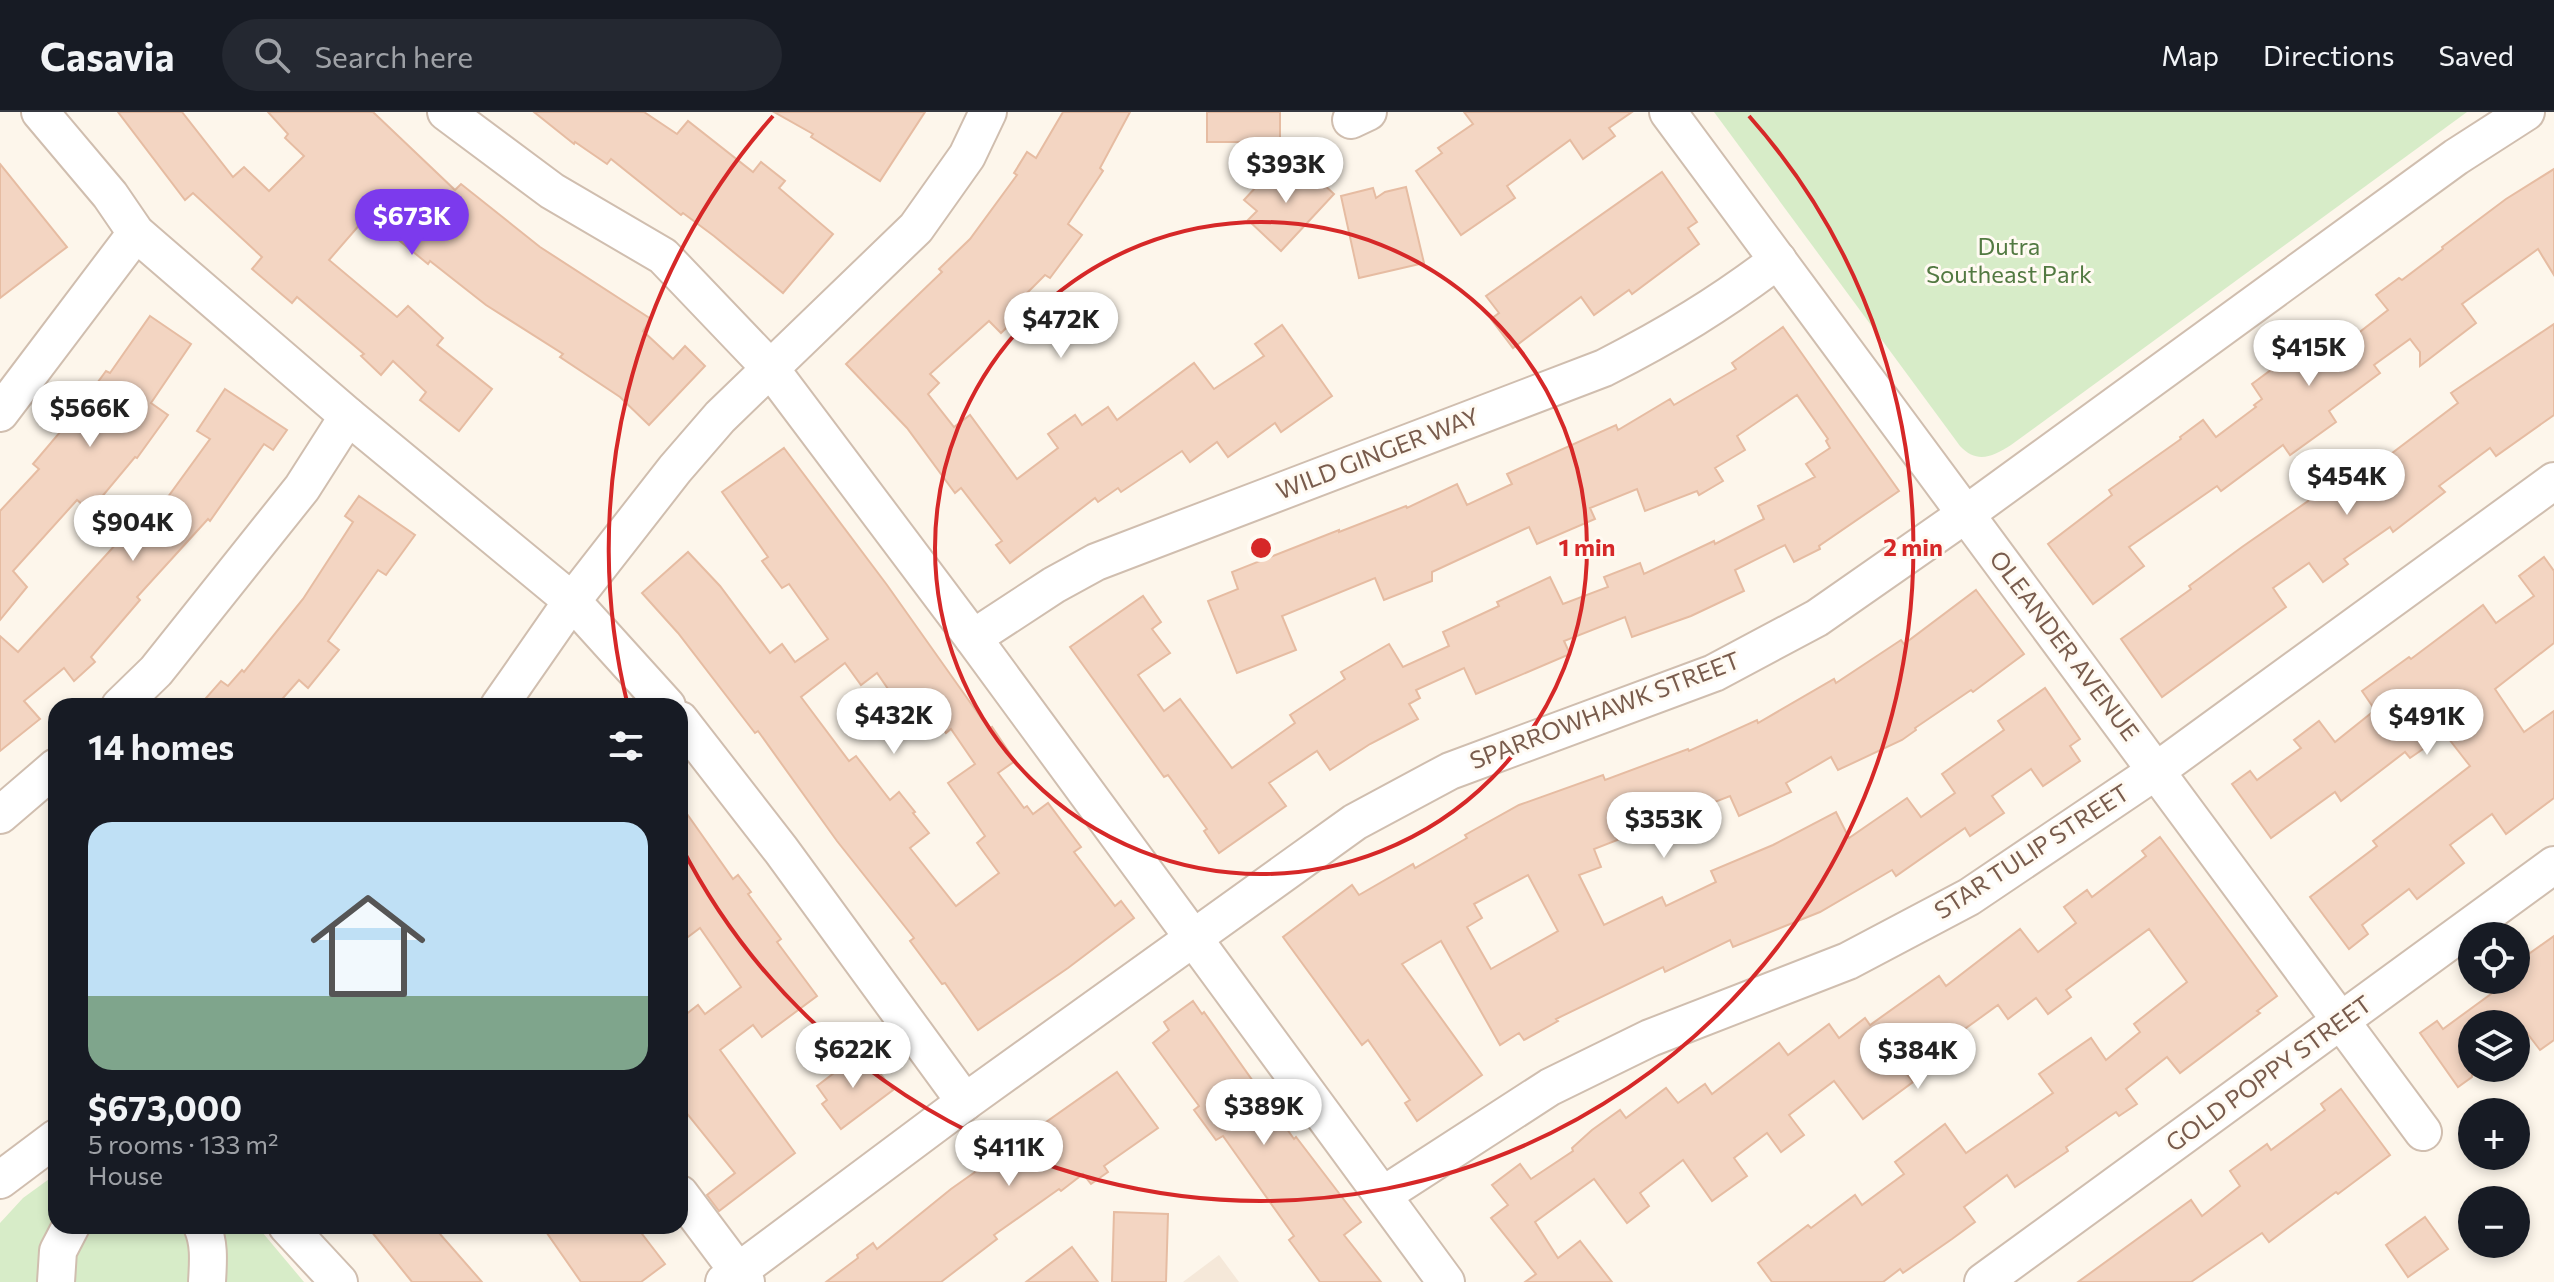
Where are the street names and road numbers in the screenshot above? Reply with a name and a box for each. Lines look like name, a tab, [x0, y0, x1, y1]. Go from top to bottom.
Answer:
street label: WILD GINGER WAY	[1272, 400, 1483, 505]
street label: OLEANDER AVENUE	[1984, 544, 2146, 746]
street label: SPARROWHAWK STREET	[1465, 645, 1744, 775]
street label: STAR TULIP STREET	[1928, 777, 2134, 925]
street label: GOLD POPPY STREET	[2160, 988, 2377, 1157]

